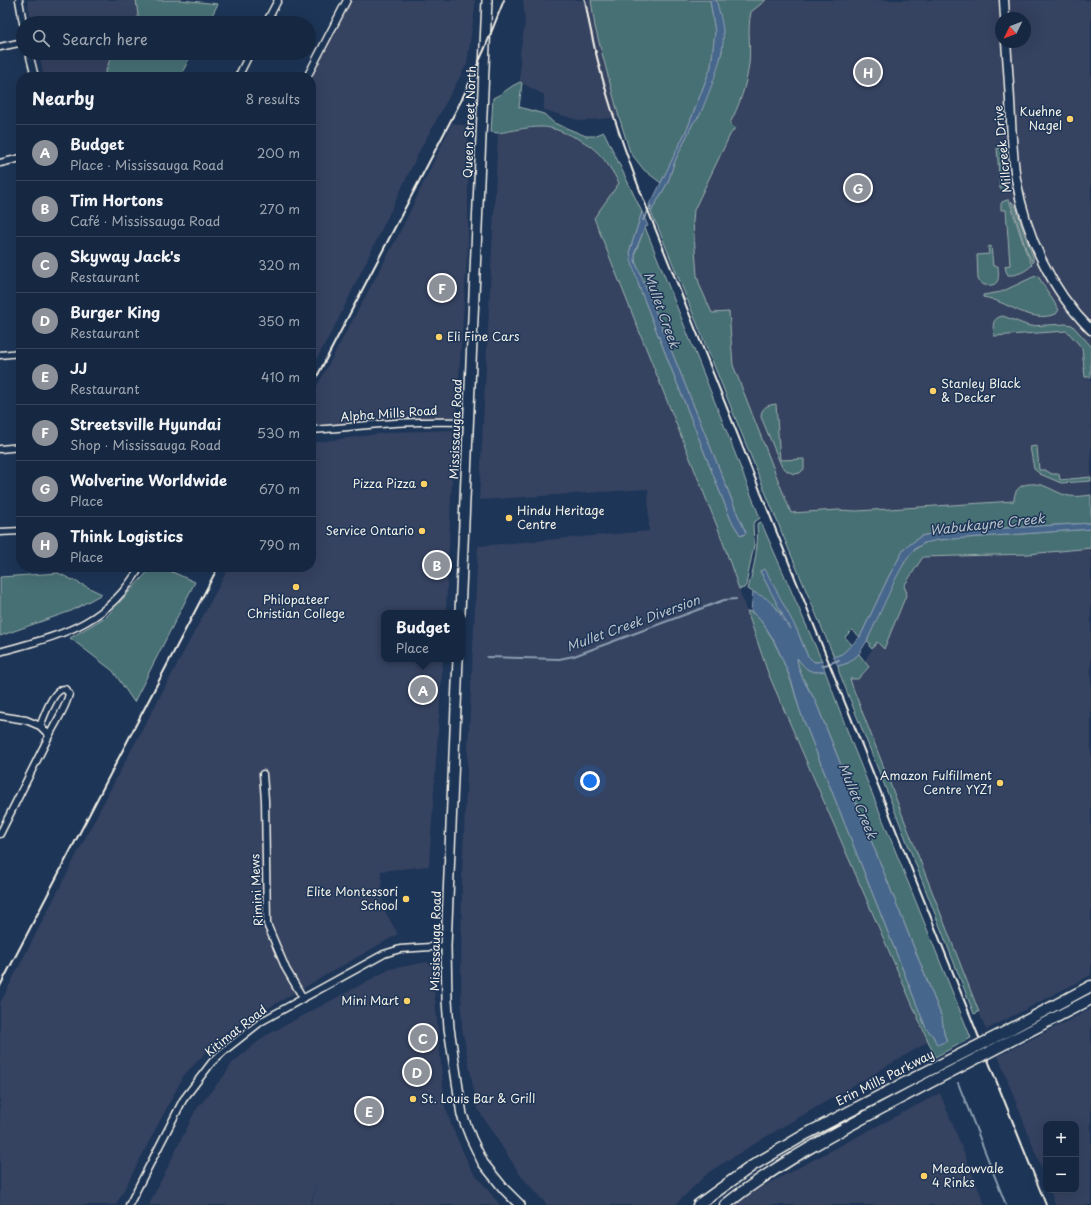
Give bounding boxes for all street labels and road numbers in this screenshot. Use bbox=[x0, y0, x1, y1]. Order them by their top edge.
street label: Queen Street North bbox=[458, 66, 480, 178]
street label: Millcreek Drive bbox=[988, 105, 1016, 194]
street label: Mississauga Road bbox=[444, 378, 466, 480]
street label: Alpha Mills Road bbox=[340, 401, 438, 425]
street label: Rimini Mews bbox=[245, 853, 267, 927]
street label: Mississauga Road bbox=[425, 891, 445, 991]
street label: Kitimat Road bbox=[201, 1000, 270, 1060]
street label: Erin Mills Parkway bbox=[832, 1045, 937, 1110]

